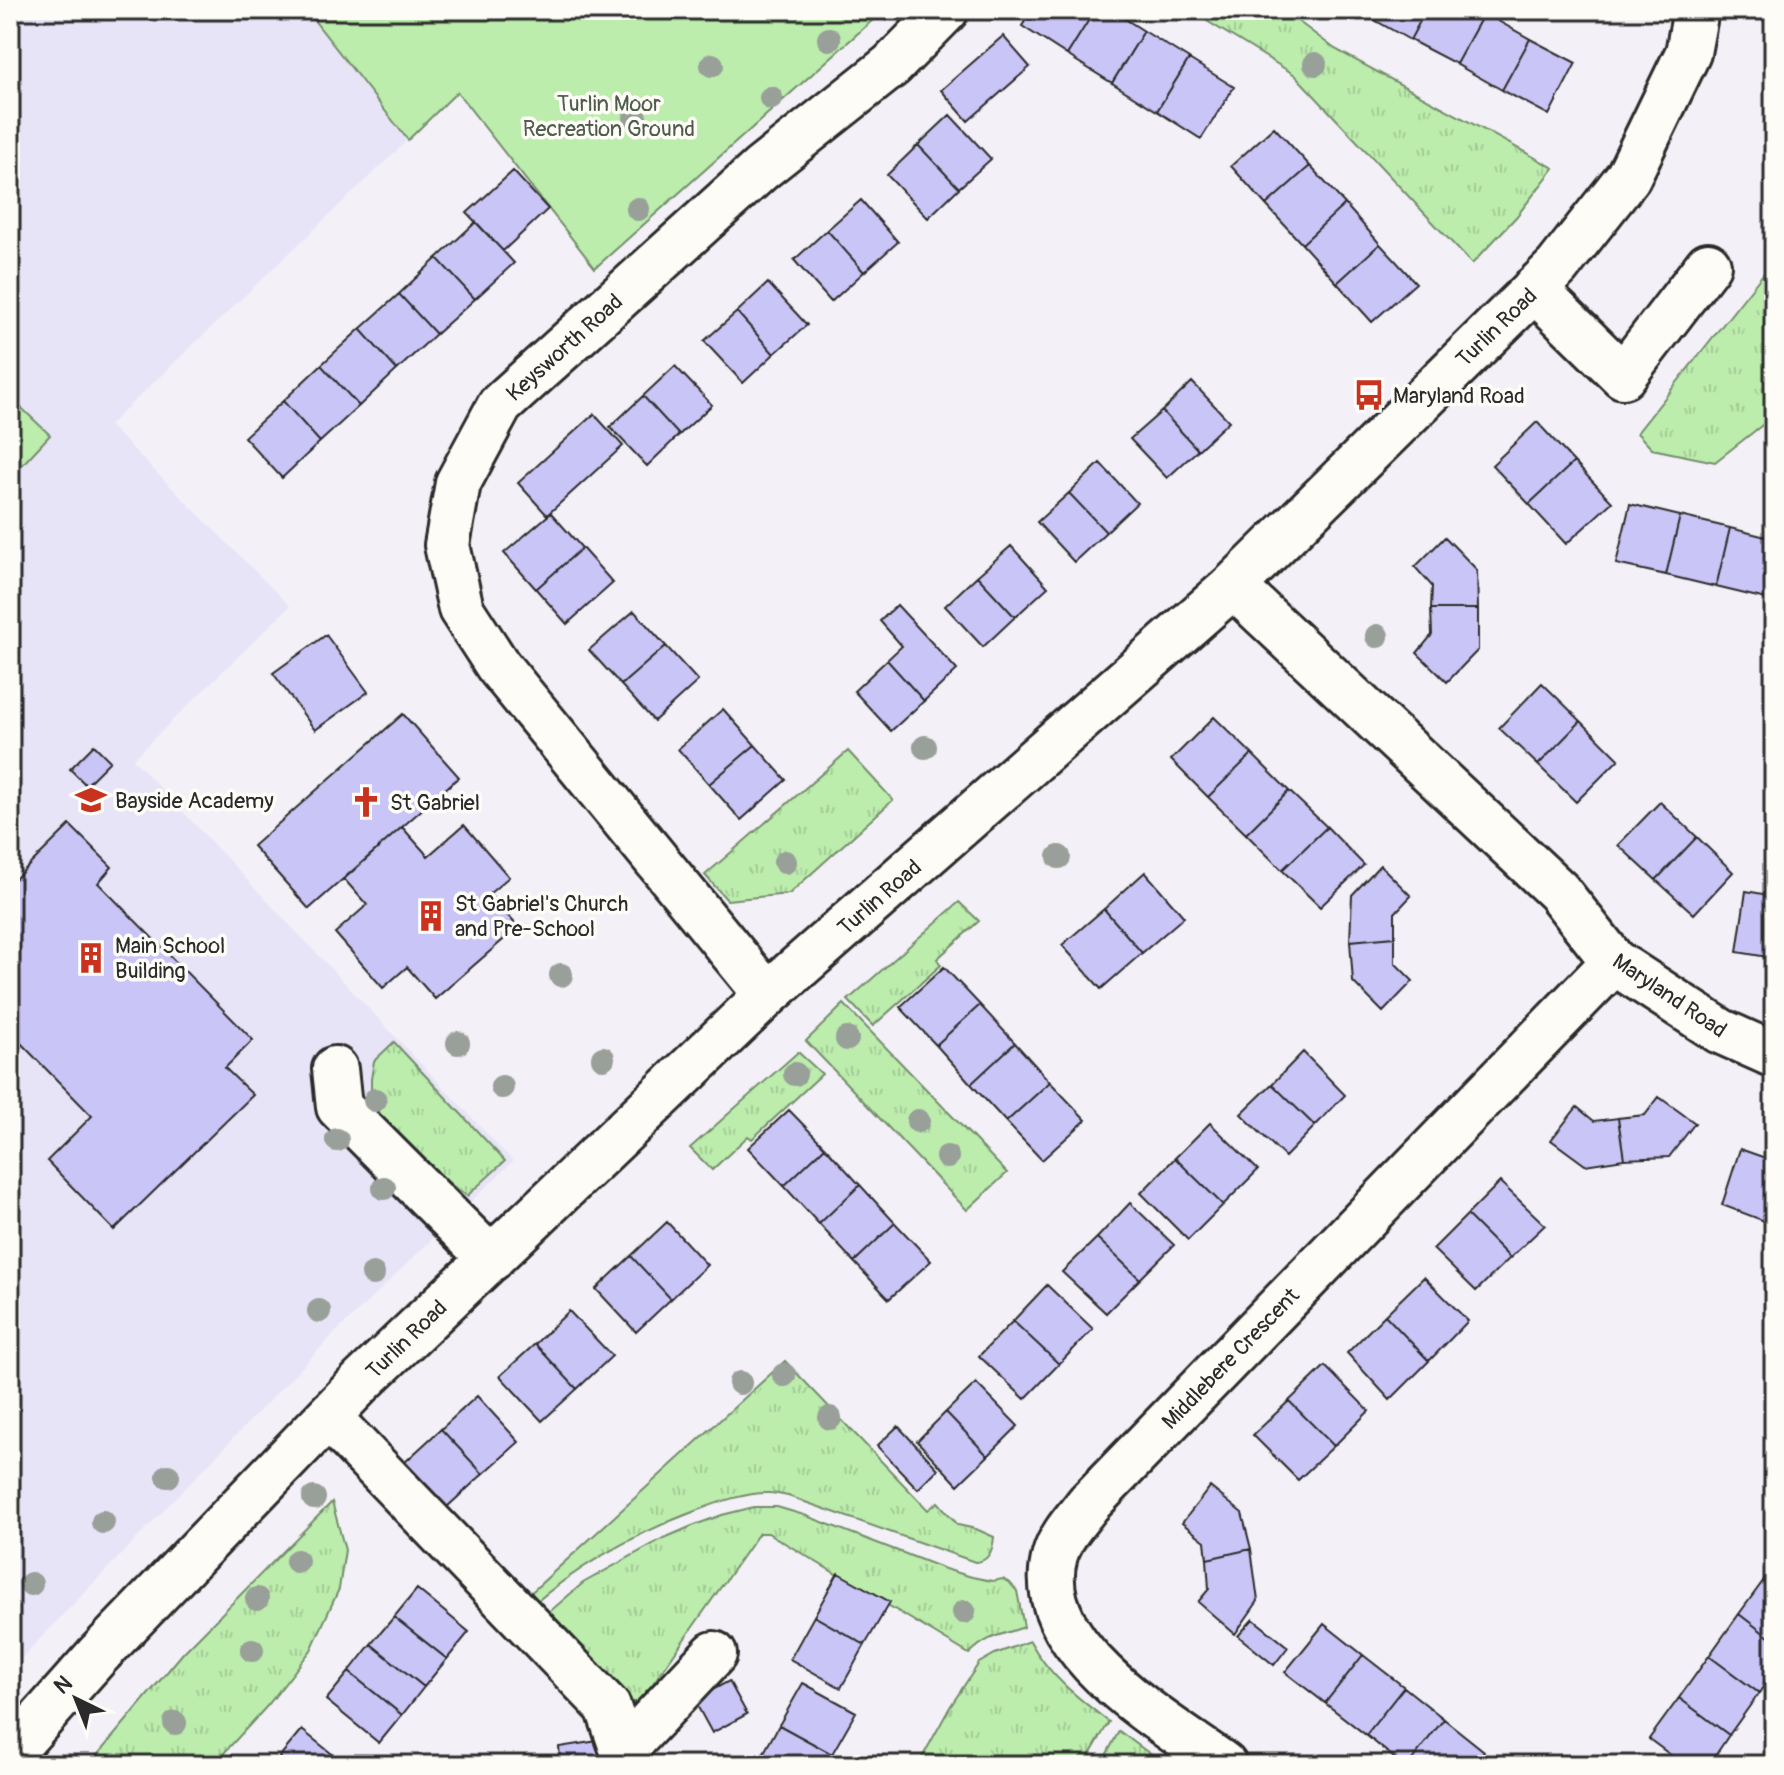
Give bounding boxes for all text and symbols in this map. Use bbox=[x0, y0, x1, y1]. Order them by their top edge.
park label: Turlin Moor Recreation Ground bbox=[523, 90, 695, 143]
street label: Turlin Road bbox=[1450, 282, 1543, 373]
street label: Keysworth Road bbox=[501, 288, 629, 407]
bus stop icon: Maryland Road bbox=[1352, 378, 1386, 412]
place label: Maryland Road bbox=[1393, 382, 1525, 410]
school or university icon: Bayside Academy bbox=[74, 783, 108, 817]
church icon: St Gabriel bbox=[349, 785, 383, 819]
place label: Bayside Academy bbox=[115, 787, 274, 815]
place label: St Gabriel bbox=[390, 789, 480, 817]
street label: Turlin Road bbox=[832, 854, 927, 942]
place label: St Gabriel's Church and Pre-School bbox=[455, 890, 628, 943]
building icon: St Gabriel's Church and Pre-School bbox=[414, 899, 448, 933]
place label: Main School Building bbox=[115, 932, 225, 985]
building icon: Main School Building bbox=[74, 941, 108, 975]
street label: Maryland Road bbox=[1607, 947, 1732, 1044]
street label: Middlebere Crescent bbox=[1156, 1282, 1306, 1435]
street label: Turlin Road bbox=[360, 1294, 453, 1385]
north arrow bbox=[36, 1659, 116, 1739]
text: N bbox=[48, 1670, 78, 1700]

